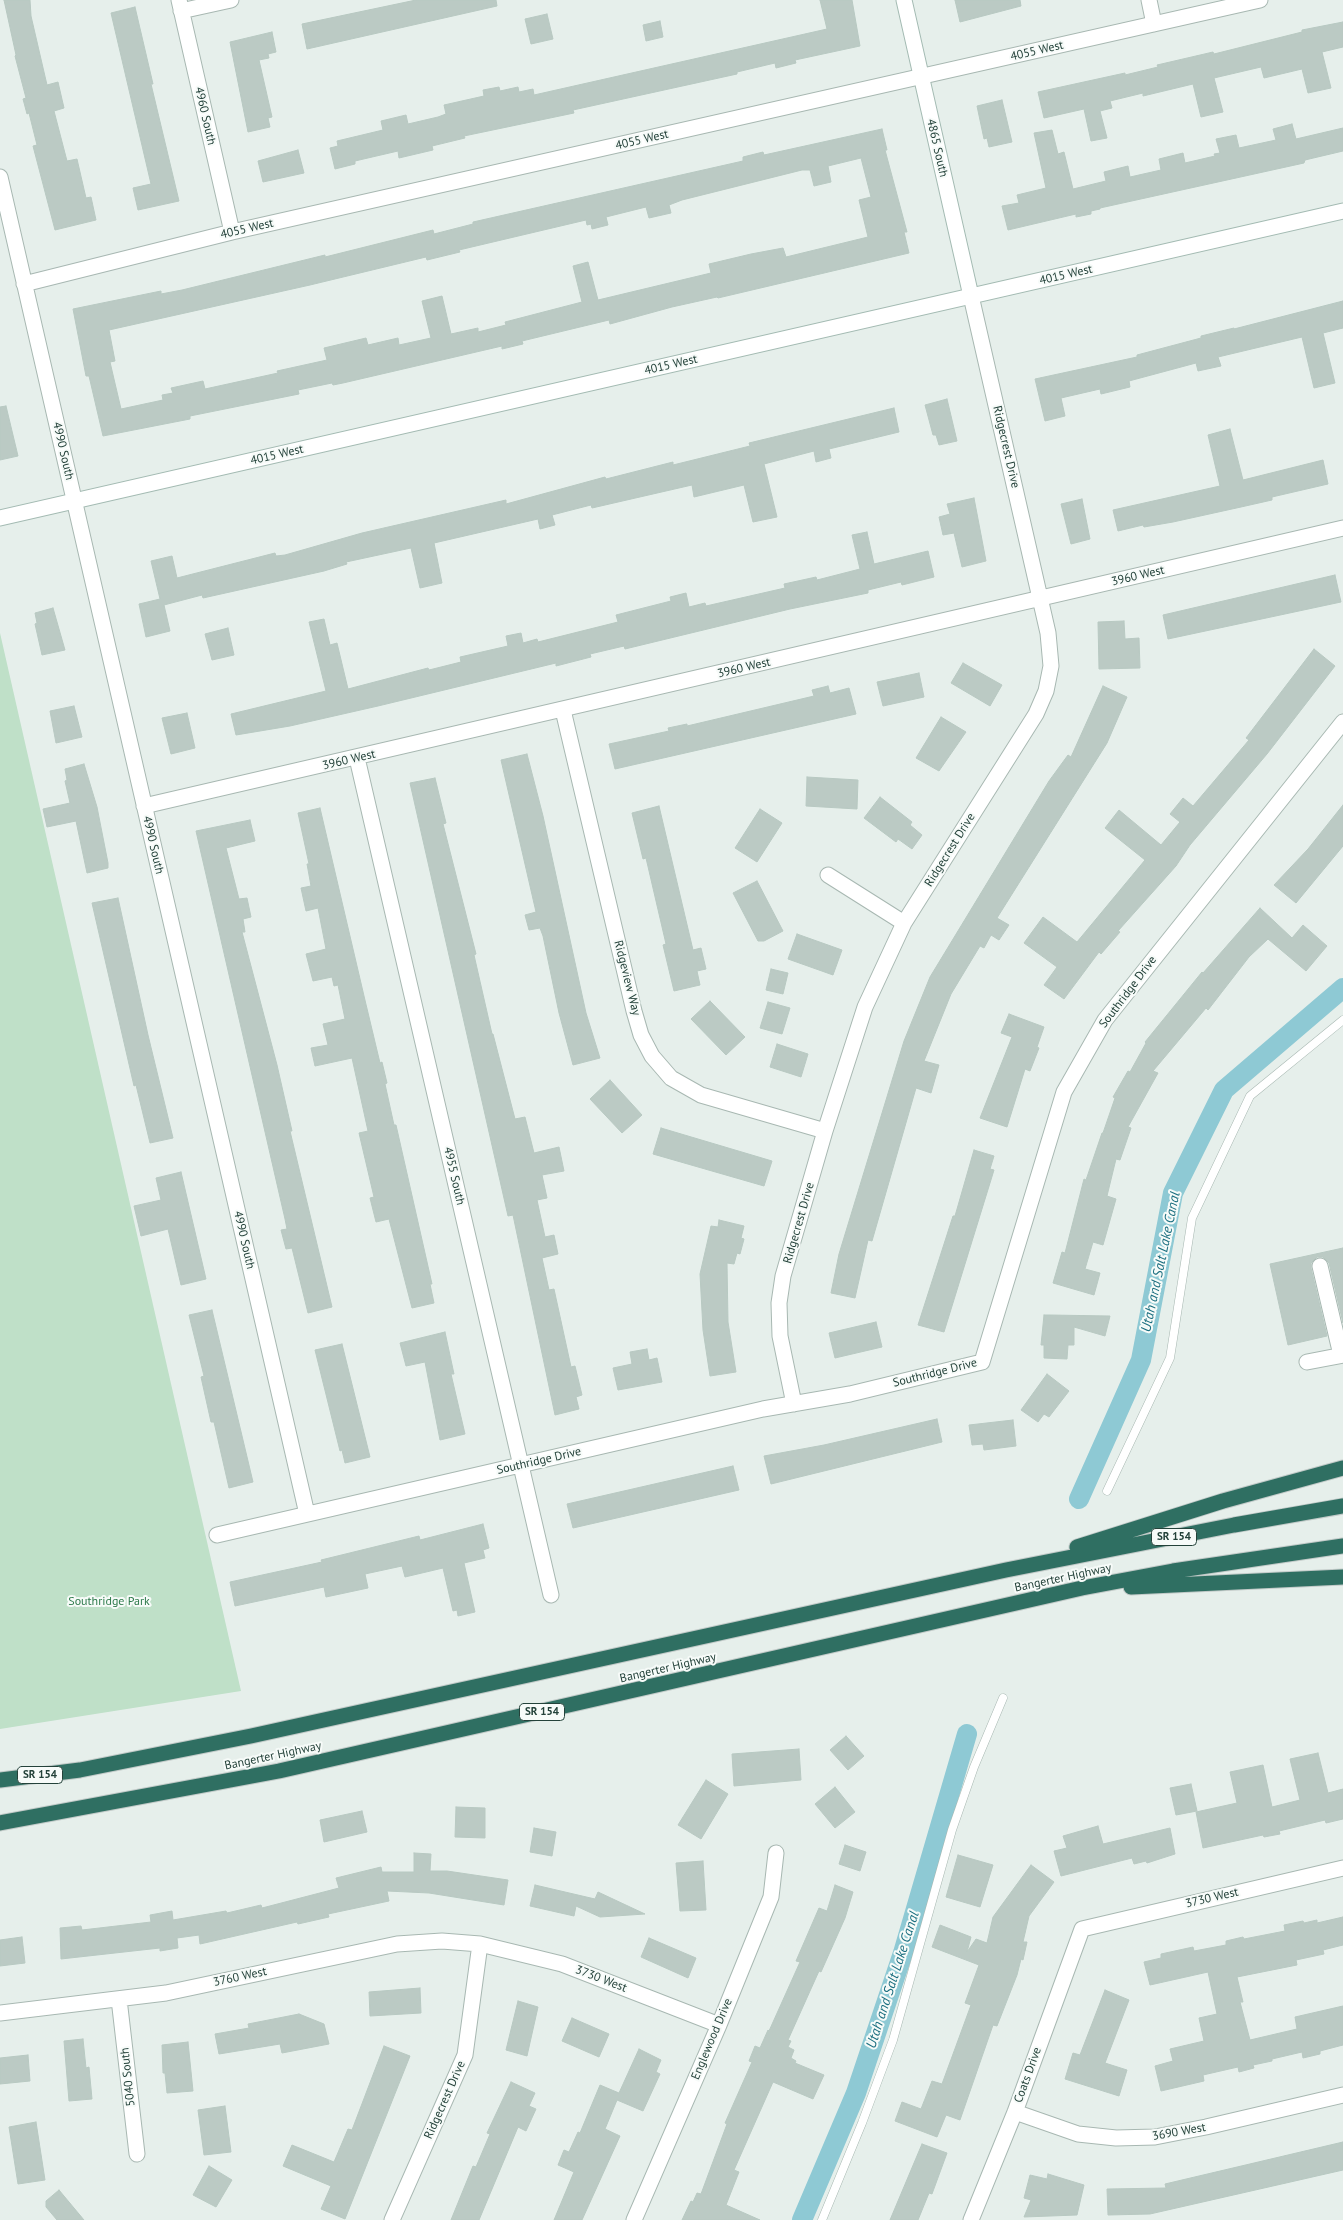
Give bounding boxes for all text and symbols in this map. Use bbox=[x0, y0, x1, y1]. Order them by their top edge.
street label: 4055 West bbox=[1009, 38, 1065, 64]
street label: 4960 South bbox=[191, 86, 219, 146]
street label: 4865 South bbox=[923, 118, 951, 178]
street label: 4055 West bbox=[614, 127, 670, 153]
street label: 4055 West bbox=[219, 216, 275, 242]
street label: 4015 West bbox=[1038, 262, 1094, 288]
street label: 4015 West bbox=[643, 352, 699, 378]
street label: Ridgecrest Drive bbox=[990, 404, 1022, 490]
street label: 4990 South bbox=[49, 421, 77, 481]
street label: 4015 West bbox=[249, 442, 305, 468]
street label: 3960 West bbox=[1110, 563, 1166, 589]
street label: 3960 West bbox=[716, 655, 772, 681]
street label: 3960 West bbox=[321, 747, 377, 773]
street label: Ridgecrest Drive bbox=[922, 811, 978, 889]
street label: 4990 South bbox=[139, 815, 167, 875]
street label: Ridgeview Way bbox=[611, 939, 643, 1017]
street label: Southridge Drive bbox=[1096, 953, 1160, 1031]
street label: 4955 South bbox=[440, 1146, 468, 1206]
street label: Ridgecrest Drive bbox=[780, 1181, 818, 1265]
water label: Utah and Salt Lake Canal bbox=[1138, 1190, 1184, 1334]
street label: 4990 South bbox=[230, 1210, 258, 1270]
street label: Southridge Drive bbox=[891, 1356, 979, 1390]
street label: Southridge Drive bbox=[495, 1444, 583, 1478]
road number: SR 154 bbox=[1152, 1528, 1196, 1545]
street label: Bangerter Highway bbox=[1013, 1561, 1113, 1595]
park label: Southridge Park bbox=[68, 1595, 150, 1609]
street label: Bangerter Highway bbox=[618, 1650, 718, 1686]
road number: SR 154 bbox=[520, 1704, 564, 1720]
street label: Bangerter Highway bbox=[223, 1739, 323, 1773]
road number: SR 154 bbox=[18, 1766, 62, 1784]
street label: 3730 West bbox=[1184, 1885, 1240, 1911]
water label: Utah and Salt Lake Canal bbox=[863, 1909, 923, 2051]
street label: 3730 West bbox=[573, 1963, 629, 1995]
street label: 3760 West bbox=[212, 1964, 268, 1990]
street label: Englewood Drive bbox=[688, 1996, 736, 2082]
street label: Coats Drive bbox=[1011, 2045, 1045, 2105]
street label: 5040 South bbox=[118, 2047, 138, 2107]
street label: Ridgecrest Drive bbox=[421, 2059, 469, 2141]
street label: 3690 West bbox=[1151, 2120, 1207, 2144]

